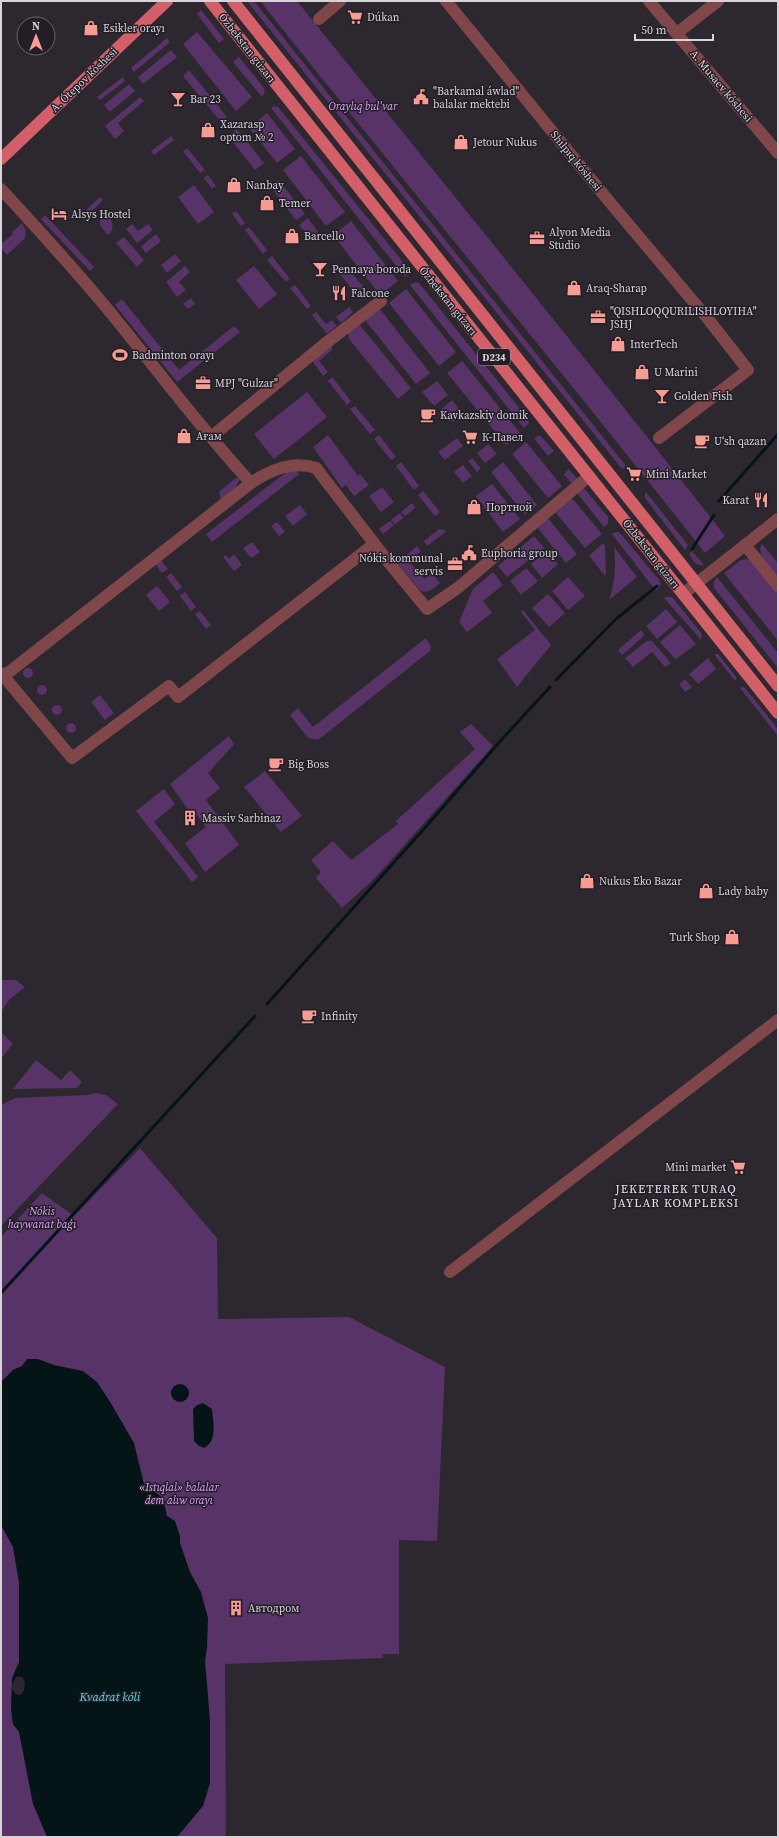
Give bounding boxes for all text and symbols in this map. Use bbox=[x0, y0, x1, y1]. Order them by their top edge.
supermarket icon: Dúkan bbox=[346, 8, 364, 26]
street label: Ózbekstan gúzarı bbox=[215, 10, 279, 86]
place label: Dúkan bbox=[367, 10, 400, 25]
north arrow bbox=[16, 16, 56, 56]
scale bar bbox=[635, 16, 713, 42]
text: N bbox=[32, 19, 40, 34]
shop icon: Esikler orayı bbox=[82, 19, 100, 37]
place label: Esikler orayı bbox=[103, 21, 165, 36]
text: 50 m bbox=[641, 22, 667, 38]
street label: A. Ótepov kóshesi bbox=[47, 44, 121, 116]
street label: A. Musaev kóshesi bbox=[686, 47, 756, 125]
place label: "Barkamal áwlad" balalar mektebi bbox=[433, 84, 519, 112]
public building icon: "Barkamal áwlad" balalar mektebi bbox=[412, 88, 430, 106]
bar icon: Bar 23 bbox=[169, 90, 187, 108]
place label: Bar 23 bbox=[190, 92, 221, 107]
park label: Oraylıq bul'var bbox=[329, 99, 398, 114]
place label: Xazarasp optom № 2 bbox=[220, 117, 274, 145]
shop icon: Xazarasp optom № 2 bbox=[199, 121, 217, 139]
street label: Shılpıq kóshesi bbox=[547, 128, 605, 194]
shop icon: Jetour Nukus bbox=[452, 133, 470, 151]
place label: Jetour Nukus bbox=[472, 135, 537, 150]
shop icon: Nanbay bbox=[225, 176, 243, 194]
place label: Nanbay bbox=[246, 178, 284, 193]
shop icon: Temer bbox=[258, 194, 276, 212]
place label: Temer bbox=[279, 196, 311, 211]
hotel icon: Alsys Hostel bbox=[50, 205, 68, 223]
place label: Alsys Hostel bbox=[71, 207, 131, 222]
place label: Alyon Media Studio bbox=[549, 225, 611, 253]
shop icon: Barcello bbox=[283, 227, 301, 245]
place label: Barcello bbox=[304, 229, 344, 244]
office icon: Alyon Media Studio bbox=[528, 229, 546, 247]
bar icon: Pennaya boroda bbox=[311, 260, 329, 278]
place label: Pennaya boroda bbox=[332, 262, 411, 277]
street label: Ózbekstan gúzarı bbox=[416, 264, 480, 338]
shop icon: Araq-Sharap bbox=[565, 279, 583, 297]
place label: Araq-Sharap bbox=[586, 281, 647, 296]
restaurant icon: Falcone bbox=[330, 284, 348, 302]
place label: Falcone bbox=[351, 286, 390, 301]
place label: "QISHLOQQURILISHLOYIHA" JSHJ bbox=[609, 304, 757, 332]
office icon: "QISHLOQQURILISHLOYIHA" JSHJ bbox=[589, 308, 607, 326]
shop icon: InterTech bbox=[609, 335, 627, 353]
place label: InterTech bbox=[630, 337, 678, 352]
sports icon: Badminton orayı bbox=[111, 346, 129, 364]
place label: Badminton orayı bbox=[132, 348, 214, 363]
road number: D234 bbox=[478, 349, 510, 365]
shop icon: U Marini bbox=[633, 363, 651, 381]
place label: U Marini bbox=[654, 365, 698, 380]
office icon: MPJ "Gulzar" bbox=[194, 374, 212, 392]
place label: MPJ "Gulzar" bbox=[215, 376, 278, 391]
bar icon: Golden Fish bbox=[653, 387, 671, 405]
place label: Golden Fish bbox=[674, 389, 733, 404]
cafe icon: Kavkazskiy domik bbox=[419, 406, 437, 424]
place label: Kavkazskiy domik bbox=[440, 408, 529, 423]
shop icon: Ағам bbox=[175, 427, 193, 445]
supermarket icon: К-Павел bbox=[461, 428, 479, 446]
place label: Ағам bbox=[196, 429, 222, 444]
place label: К-Павел bbox=[482, 430, 523, 445]
cafe icon: Uʻsh qazan bbox=[693, 432, 711, 450]
place label: Uʻsh qazan bbox=[714, 434, 767, 449]
supermarket icon: Mini Market bbox=[625, 465, 643, 483]
place label: Mini Market bbox=[646, 467, 707, 482]
restaurant icon: Karat bbox=[752, 491, 770, 509]
place label: Karat bbox=[723, 493, 749, 508]
shop icon: Портной bbox=[465, 498, 483, 516]
place label: Портной bbox=[486, 500, 532, 515]
street label: Ózbekstan gúzarı bbox=[619, 516, 683, 592]
public building icon: Euphoria group bbox=[460, 544, 478, 562]
place label: Euphoria group bbox=[481, 546, 558, 561]
place label: Nókis kommunal servis bbox=[359, 551, 443, 579]
office icon: Nókis kommunal servis bbox=[446, 555, 464, 573]
cafe icon: Big Boss bbox=[267, 755, 285, 773]
place label: Big Boss bbox=[288, 757, 329, 772]
building icon: Massiv Sarbinaz bbox=[181, 809, 199, 827]
place label: Massiv Sarbinaz bbox=[202, 811, 281, 826]
shop icon: Nukus Eko Bazar bbox=[578, 872, 596, 890]
place label: Nukus Eko Bazar bbox=[599, 874, 682, 889]
shop icon: Lady baby bbox=[697, 882, 715, 900]
place label: Lady baby bbox=[718, 884, 769, 899]
shop icon: Turk Shop bbox=[723, 928, 741, 946]
place label: Turk Shop bbox=[670, 930, 720, 945]
cafe icon: Infinity bbox=[300, 1007, 318, 1025]
place label: Infinity bbox=[321, 1009, 358, 1024]
supermarket icon: Mini market bbox=[729, 1158, 747, 1176]
place label: Mini market bbox=[665, 1160, 726, 1175]
district label: JEKETEREK TURAQ JAYLAR KOMPLEKSI bbox=[612, 1181, 739, 1211]
park label: Nókis haywanat baǵı bbox=[8, 1204, 77, 1232]
park label: «Istıqlal» balalar dem alıw orayı bbox=[139, 1480, 219, 1508]
building icon: Автодром bbox=[227, 1599, 245, 1617]
place label: Автодром bbox=[248, 1601, 299, 1616]
water label: Kvadrat kóli bbox=[79, 1689, 141, 1705]

